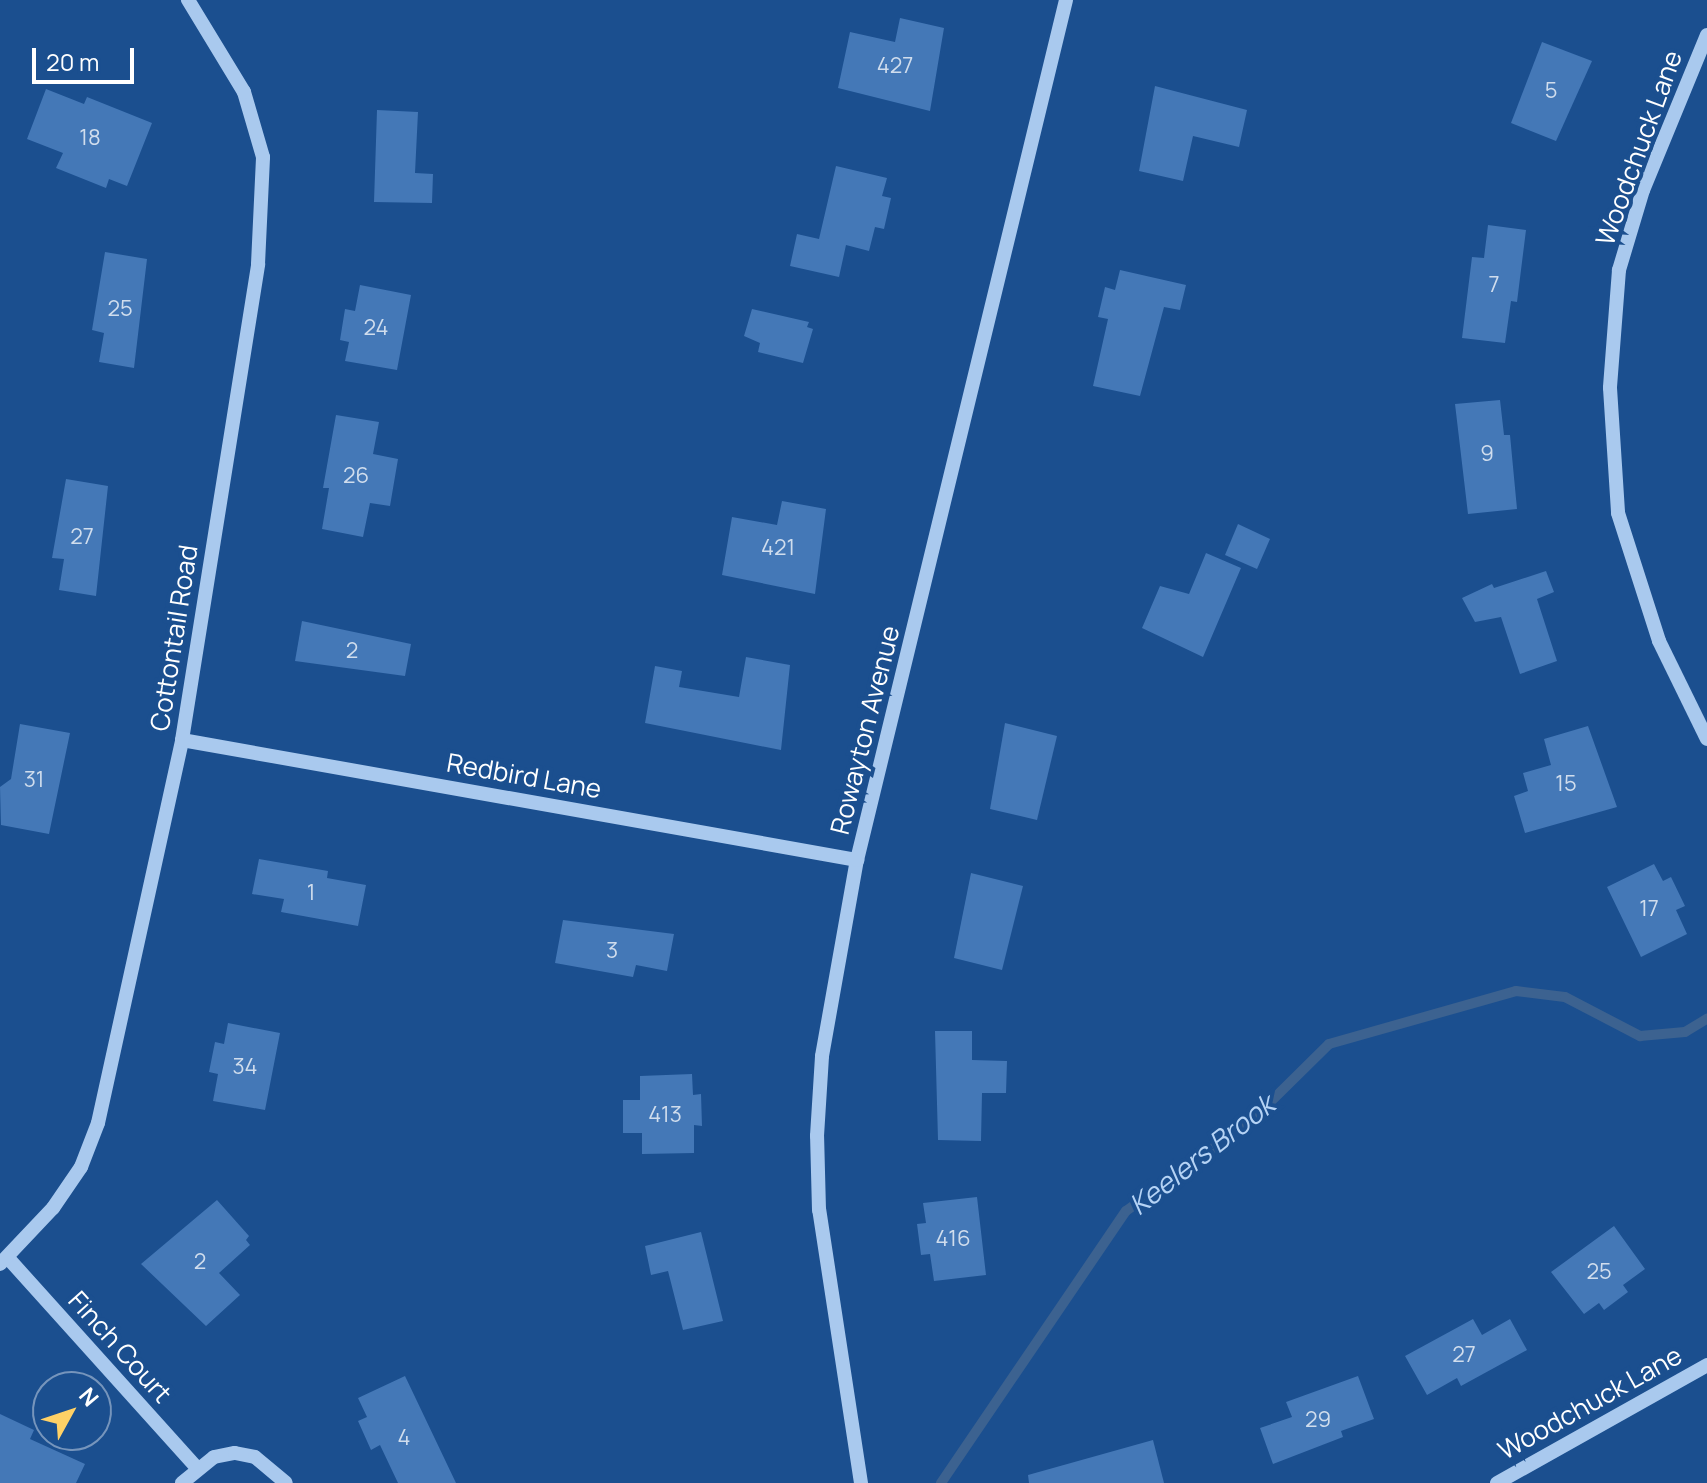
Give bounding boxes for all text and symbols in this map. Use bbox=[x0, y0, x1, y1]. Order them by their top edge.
scale bar bbox=[36, 32, 138, 82]
text: 20 m bbox=[46, 45, 99, 78]
street label: Woodchuck Lane bbox=[1589, 46, 1689, 250]
house number: 427 bbox=[877, 53, 913, 79]
house number: 5 bbox=[1545, 78, 1557, 104]
house number: 18 bbox=[79, 125, 101, 151]
house number: 7 bbox=[1488, 272, 1500, 298]
house number: 25 bbox=[107, 296, 133, 322]
house number: 24 bbox=[363, 315, 389, 341]
house number: 9 bbox=[1480, 441, 1494, 467]
house number: 26 bbox=[343, 463, 369, 489]
house number: 27 bbox=[70, 524, 94, 550]
house number: 421 bbox=[761, 535, 795, 561]
street label: Cottontail Road bbox=[144, 543, 204, 733]
street label: Rowayton Avenue bbox=[824, 623, 906, 837]
house number: 2 bbox=[346, 638, 358, 664]
street label: Redbird Lane bbox=[444, 747, 604, 805]
house number: 31 bbox=[24, 767, 44, 793]
house number: 15 bbox=[1555, 771, 1577, 797]
house number: 1 bbox=[307, 880, 315, 906]
house number: 17 bbox=[1639, 896, 1659, 922]
house number: 3 bbox=[606, 938, 618, 964]
house number: 34 bbox=[232, 1054, 258, 1080]
water label: Keelers Brook bbox=[1122, 1087, 1280, 1221]
house number: 413 bbox=[648, 1102, 682, 1128]
house number: 416 bbox=[935, 1226, 971, 1252]
house number: 2 bbox=[194, 1249, 206, 1275]
house number: 25 bbox=[1586, 1259, 1612, 1285]
street label: Finch Court bbox=[62, 1285, 178, 1409]
street label: Woodchuck Lane bbox=[1493, 1340, 1687, 1466]
house number: 27 bbox=[1452, 1342, 1476, 1368]
north arrow bbox=[32, 1371, 112, 1451]
text: N bbox=[72, 1381, 105, 1413]
house number: 29 bbox=[1305, 1407, 1331, 1433]
house number: 4 bbox=[398, 1425, 410, 1451]

